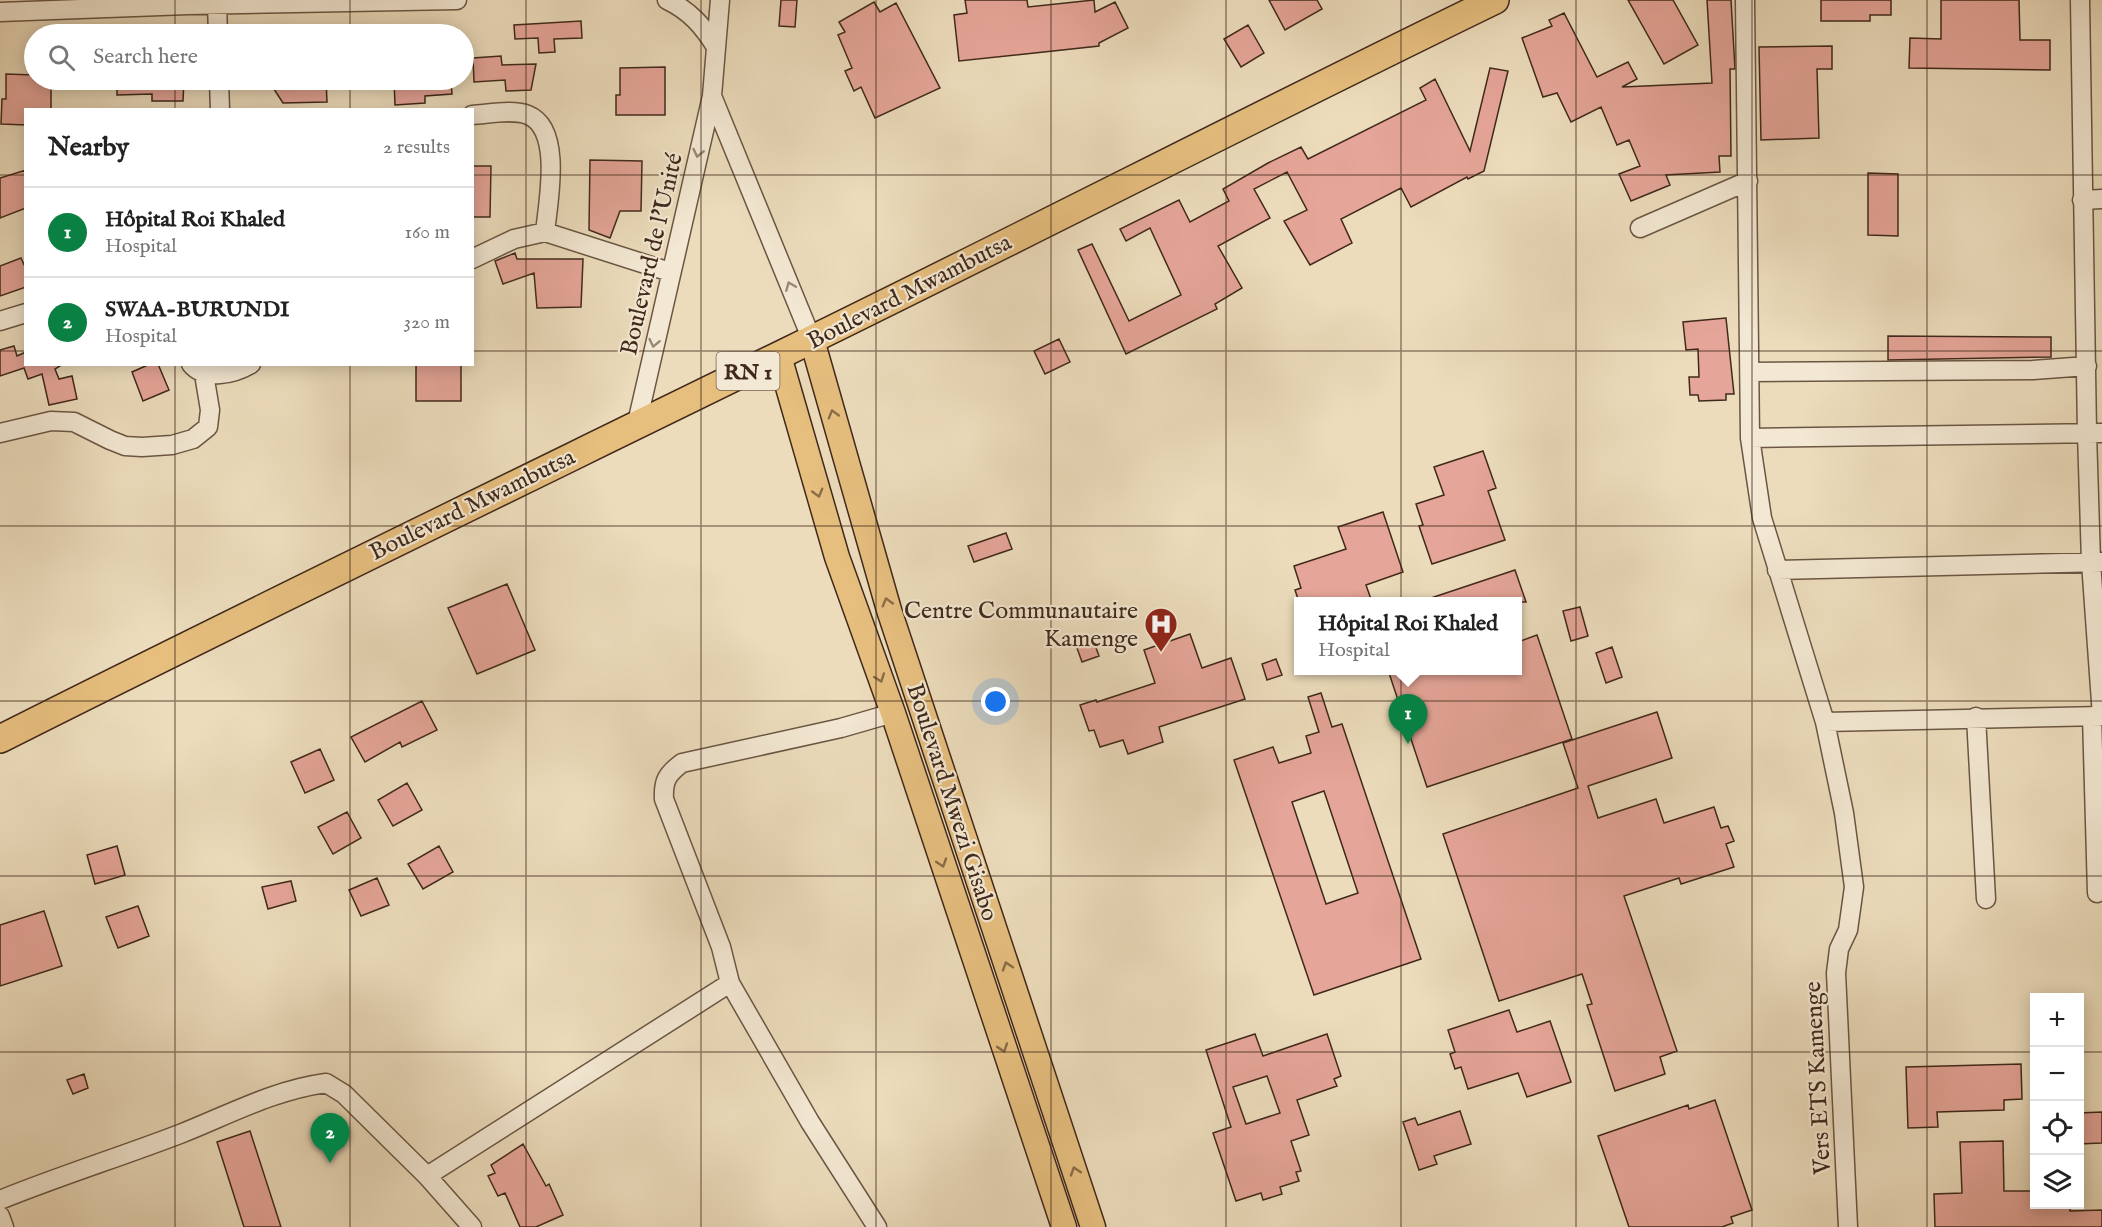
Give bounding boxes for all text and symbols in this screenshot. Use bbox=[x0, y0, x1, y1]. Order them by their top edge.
search box bbox=[24, 24, 474, 90]
icon: search bbox=[45, 41, 78, 74]
text: Search here bbox=[93, 43, 198, 71]
text: Nearby bbox=[48, 131, 129, 164]
text: 2 results bbox=[383, 135, 450, 160]
one-way arrow bbox=[693, 148, 706, 158]
street label: Boulevard de l'Unité bbox=[614, 150, 691, 359]
text: Hôpital Roi Khaled bbox=[105, 206, 285, 234]
text: 1 bbox=[64, 220, 71, 245]
text: 160 m bbox=[404, 220, 450, 245]
street label: Boulevard Mwambutsa bbox=[802, 227, 1018, 357]
text: Hospital bbox=[105, 234, 177, 259]
one-way arrow bbox=[785, 281, 797, 292]
text: SWAA-BURUNDI bbox=[105, 296, 289, 324]
text: 2 bbox=[63, 310, 72, 335]
text: 320 m bbox=[404, 310, 450, 335]
text: Hospital bbox=[105, 324, 177, 349]
one-way arrow bbox=[649, 338, 662, 348]
road number: RN 1 bbox=[716, 352, 780, 390]
one-way arrow bbox=[828, 409, 840, 420]
street label: Boulevard Mwambutsa bbox=[365, 442, 581, 569]
one-way arrow bbox=[811, 487, 823, 498]
place label: Centre Communautaire Kamenge bbox=[904, 596, 1138, 655]
one-way arrow bbox=[882, 597, 894, 608]
popup bbox=[1294, 597, 1522, 675]
hospital icon: Centre Communautaire Kamenge bbox=[1143, 606, 1179, 653]
text: Hôpital Roi Khaled bbox=[1318, 610, 1498, 638]
text: Hospital bbox=[1318, 638, 1390, 663]
one-way arrow bbox=[872, 672, 885, 683]
street label: Boulevard Mwezi Gisabo bbox=[899, 680, 1005, 925]
your location bbox=[981, 687, 1010, 716]
pin: 1 bbox=[1388, 694, 1428, 744]
one-way arrow bbox=[934, 857, 947, 868]
one-way arrow bbox=[1002, 961, 1014, 972]
street label: Vers ETS Kamenge bbox=[1798, 980, 1839, 1176]
map controls bbox=[2030, 993, 2084, 1209]
button: + bbox=[2030, 993, 2084, 1047]
one-way arrow bbox=[995, 1042, 1008, 1053]
button: − bbox=[2030, 1047, 2084, 1101]
button: locate bbox=[2030, 1101, 2084, 1155]
pin: 2 bbox=[310, 1114, 350, 1163]
button: layers bbox=[2030, 1155, 2084, 1209]
one-way arrow bbox=[1069, 1167, 1082, 1177]

